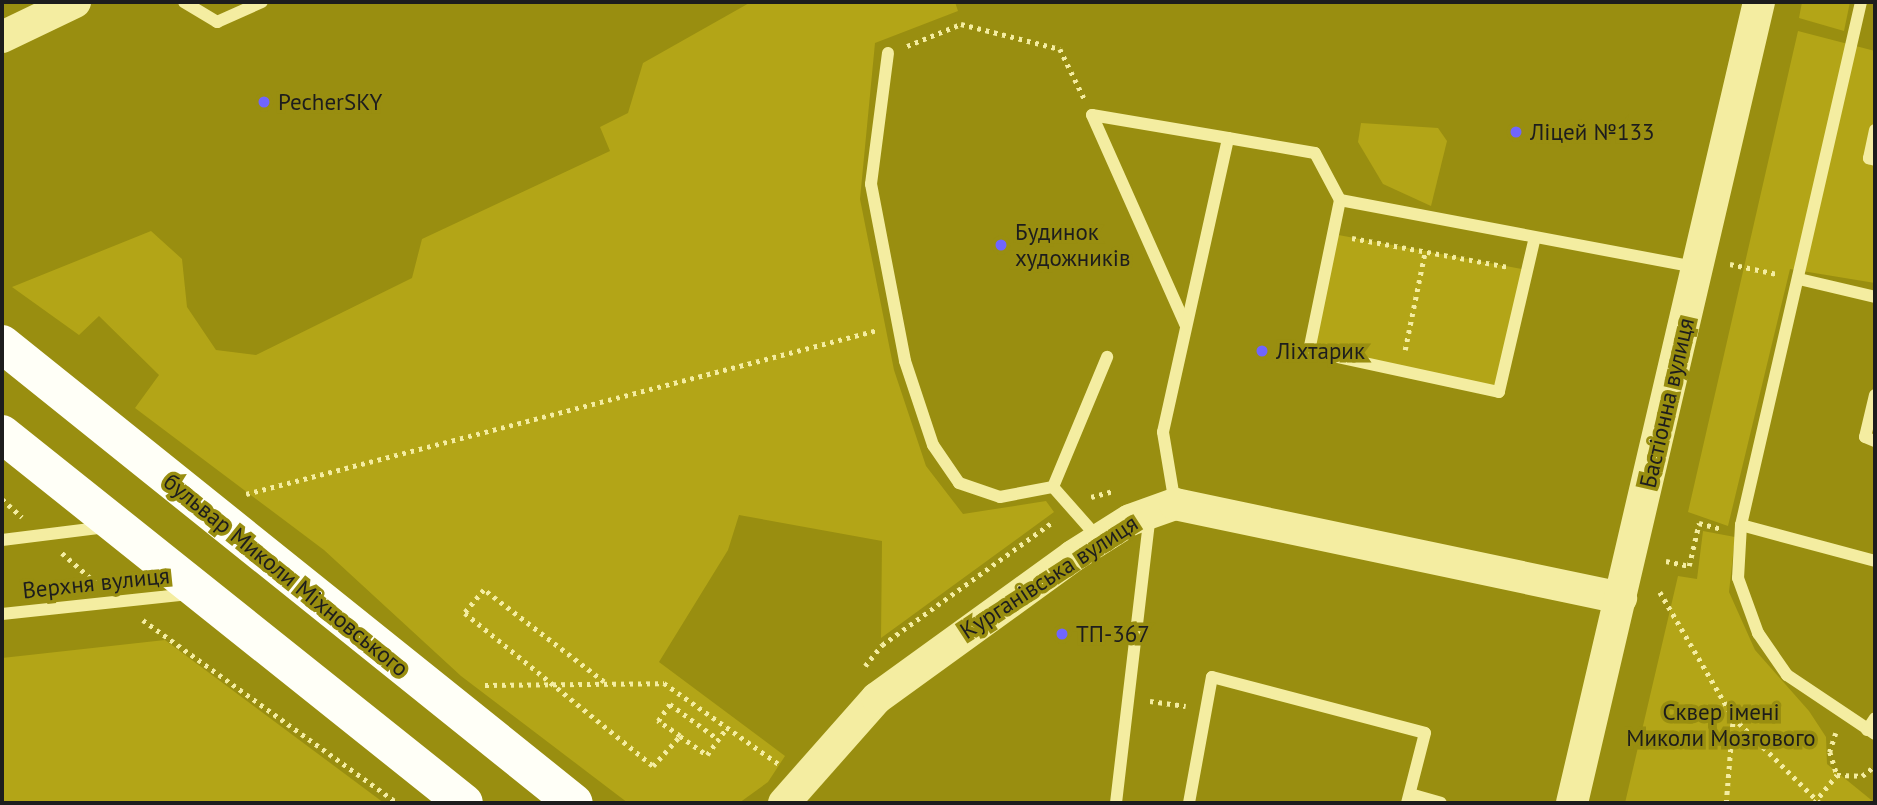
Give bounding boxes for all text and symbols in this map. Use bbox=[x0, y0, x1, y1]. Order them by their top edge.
place label: PecherSKY bbox=[278, 88, 382, 116]
marker: PecherSKY bbox=[256, 94, 272, 110]
place label: Ліцей №133 bbox=[1530, 118, 1655, 146]
marker: Ліцей №133 bbox=[1508, 124, 1524, 140]
place label: Будинок художників bbox=[1015, 218, 1130, 272]
marker: Будинок художників bbox=[993, 237, 1009, 253]
street label: Бастіонна вулиця bbox=[1634, 315, 1700, 491]
place label: Ліхтарик bbox=[1276, 337, 1365, 365]
marker: Ліхтарик bbox=[1254, 343, 1270, 359]
street label: бульвар Миколи Міхновського bbox=[158, 468, 414, 682]
street label: Курганівська вулиця bbox=[955, 509, 1143, 645]
street label: Верхня вулиця bbox=[21, 562, 171, 604]
place label: ТП-367 bbox=[1076, 620, 1150, 648]
marker: ТП-367 bbox=[1054, 626, 1070, 642]
park label: Сквер імені Миколи Мозгового bbox=[1626, 698, 1816, 752]

